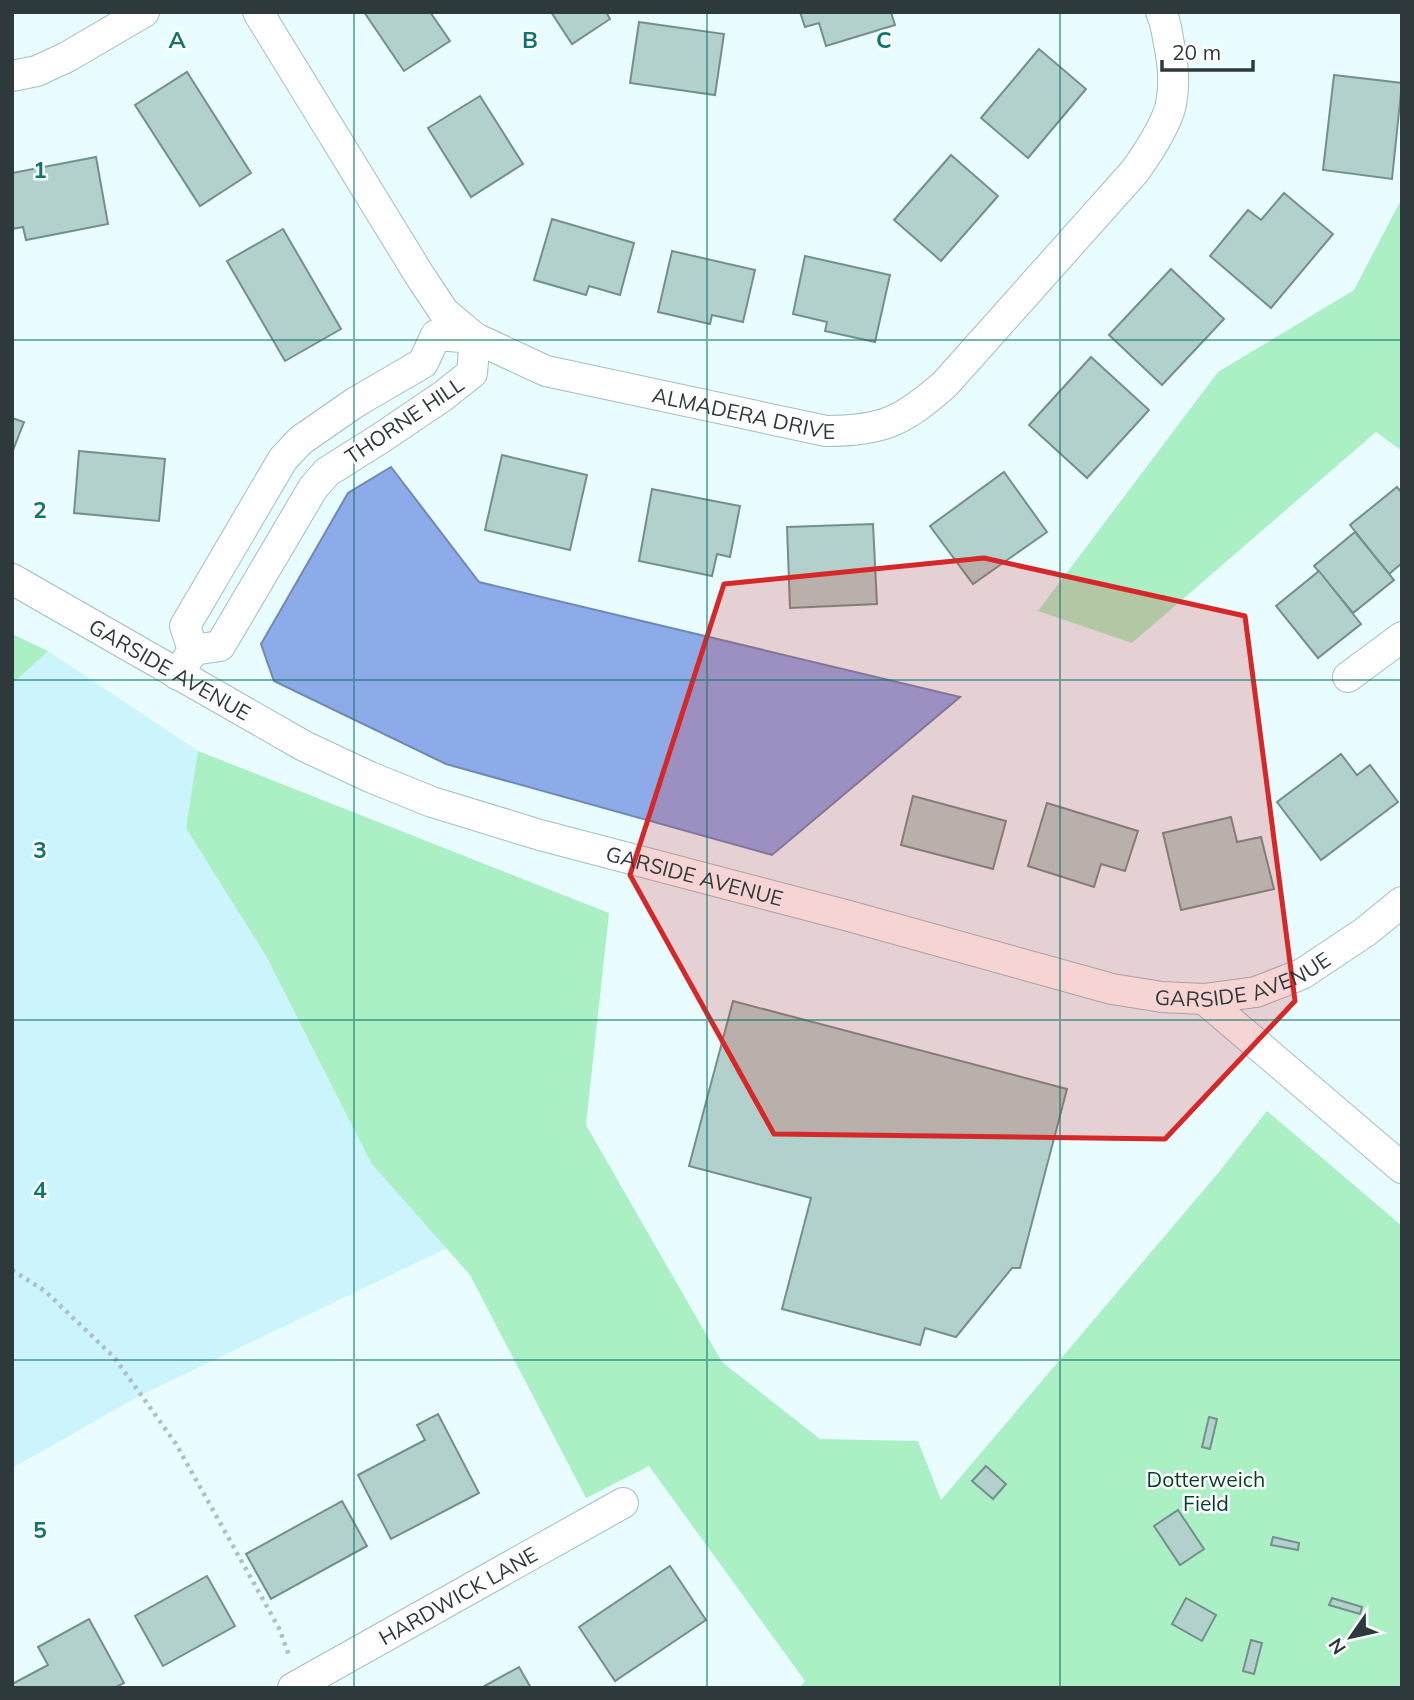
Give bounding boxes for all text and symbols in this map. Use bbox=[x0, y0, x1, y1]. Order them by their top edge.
text: A bbox=[168, 25, 186, 54]
text: B bbox=[522, 25, 538, 54]
text: C bbox=[876, 25, 892, 54]
scale bar bbox=[1162, 28, 1253, 72]
text: 20 m bbox=[1172, 39, 1221, 65]
text: 1 bbox=[33, 155, 47, 184]
street label: THORNE HILL bbox=[340, 370, 469, 469]
street label: ALMADERA DRIVE bbox=[650, 381, 835, 444]
text: 2 bbox=[33, 495, 47, 524]
street label: GARSIDE AVENUE bbox=[84, 613, 255, 726]
text: 3 bbox=[33, 835, 47, 864]
street label: GARSIDE AVENUE bbox=[603, 840, 786, 911]
street label: GARSIDE AVENUE bbox=[1154, 946, 1335, 1012]
text: 4 bbox=[33, 1175, 47, 1204]
park label: Dotterweich Field bbox=[1147, 1466, 1265, 1516]
text: 5 bbox=[33, 1515, 47, 1544]
street label: HARDWICK LANE bbox=[374, 1541, 542, 1650]
north arrow bbox=[1316, 1602, 1386, 1672]
text: N bbox=[1323, 1634, 1351, 1659]

